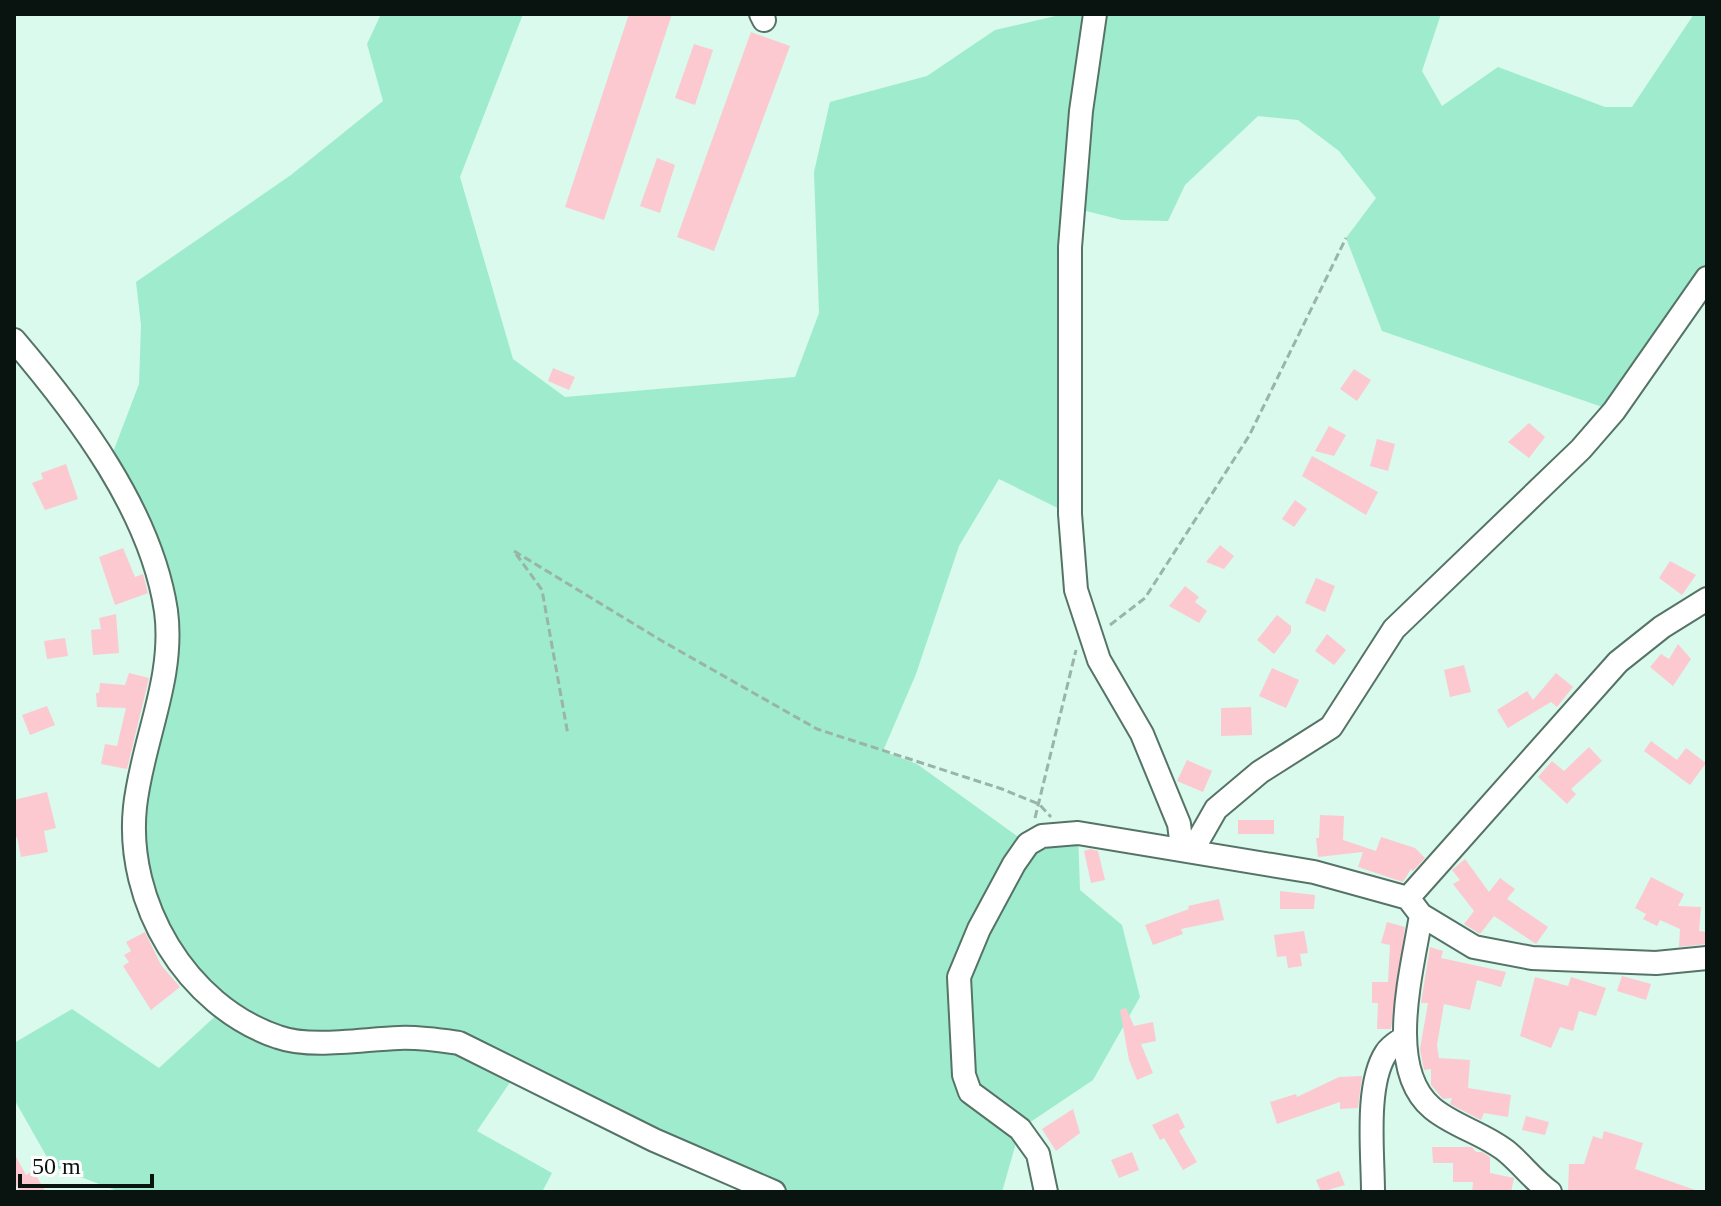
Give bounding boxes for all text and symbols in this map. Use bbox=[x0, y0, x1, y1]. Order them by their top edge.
scale bar bbox=[20, 1138, 152, 1188]
text: 50 m bbox=[32, 1153, 81, 1179]

